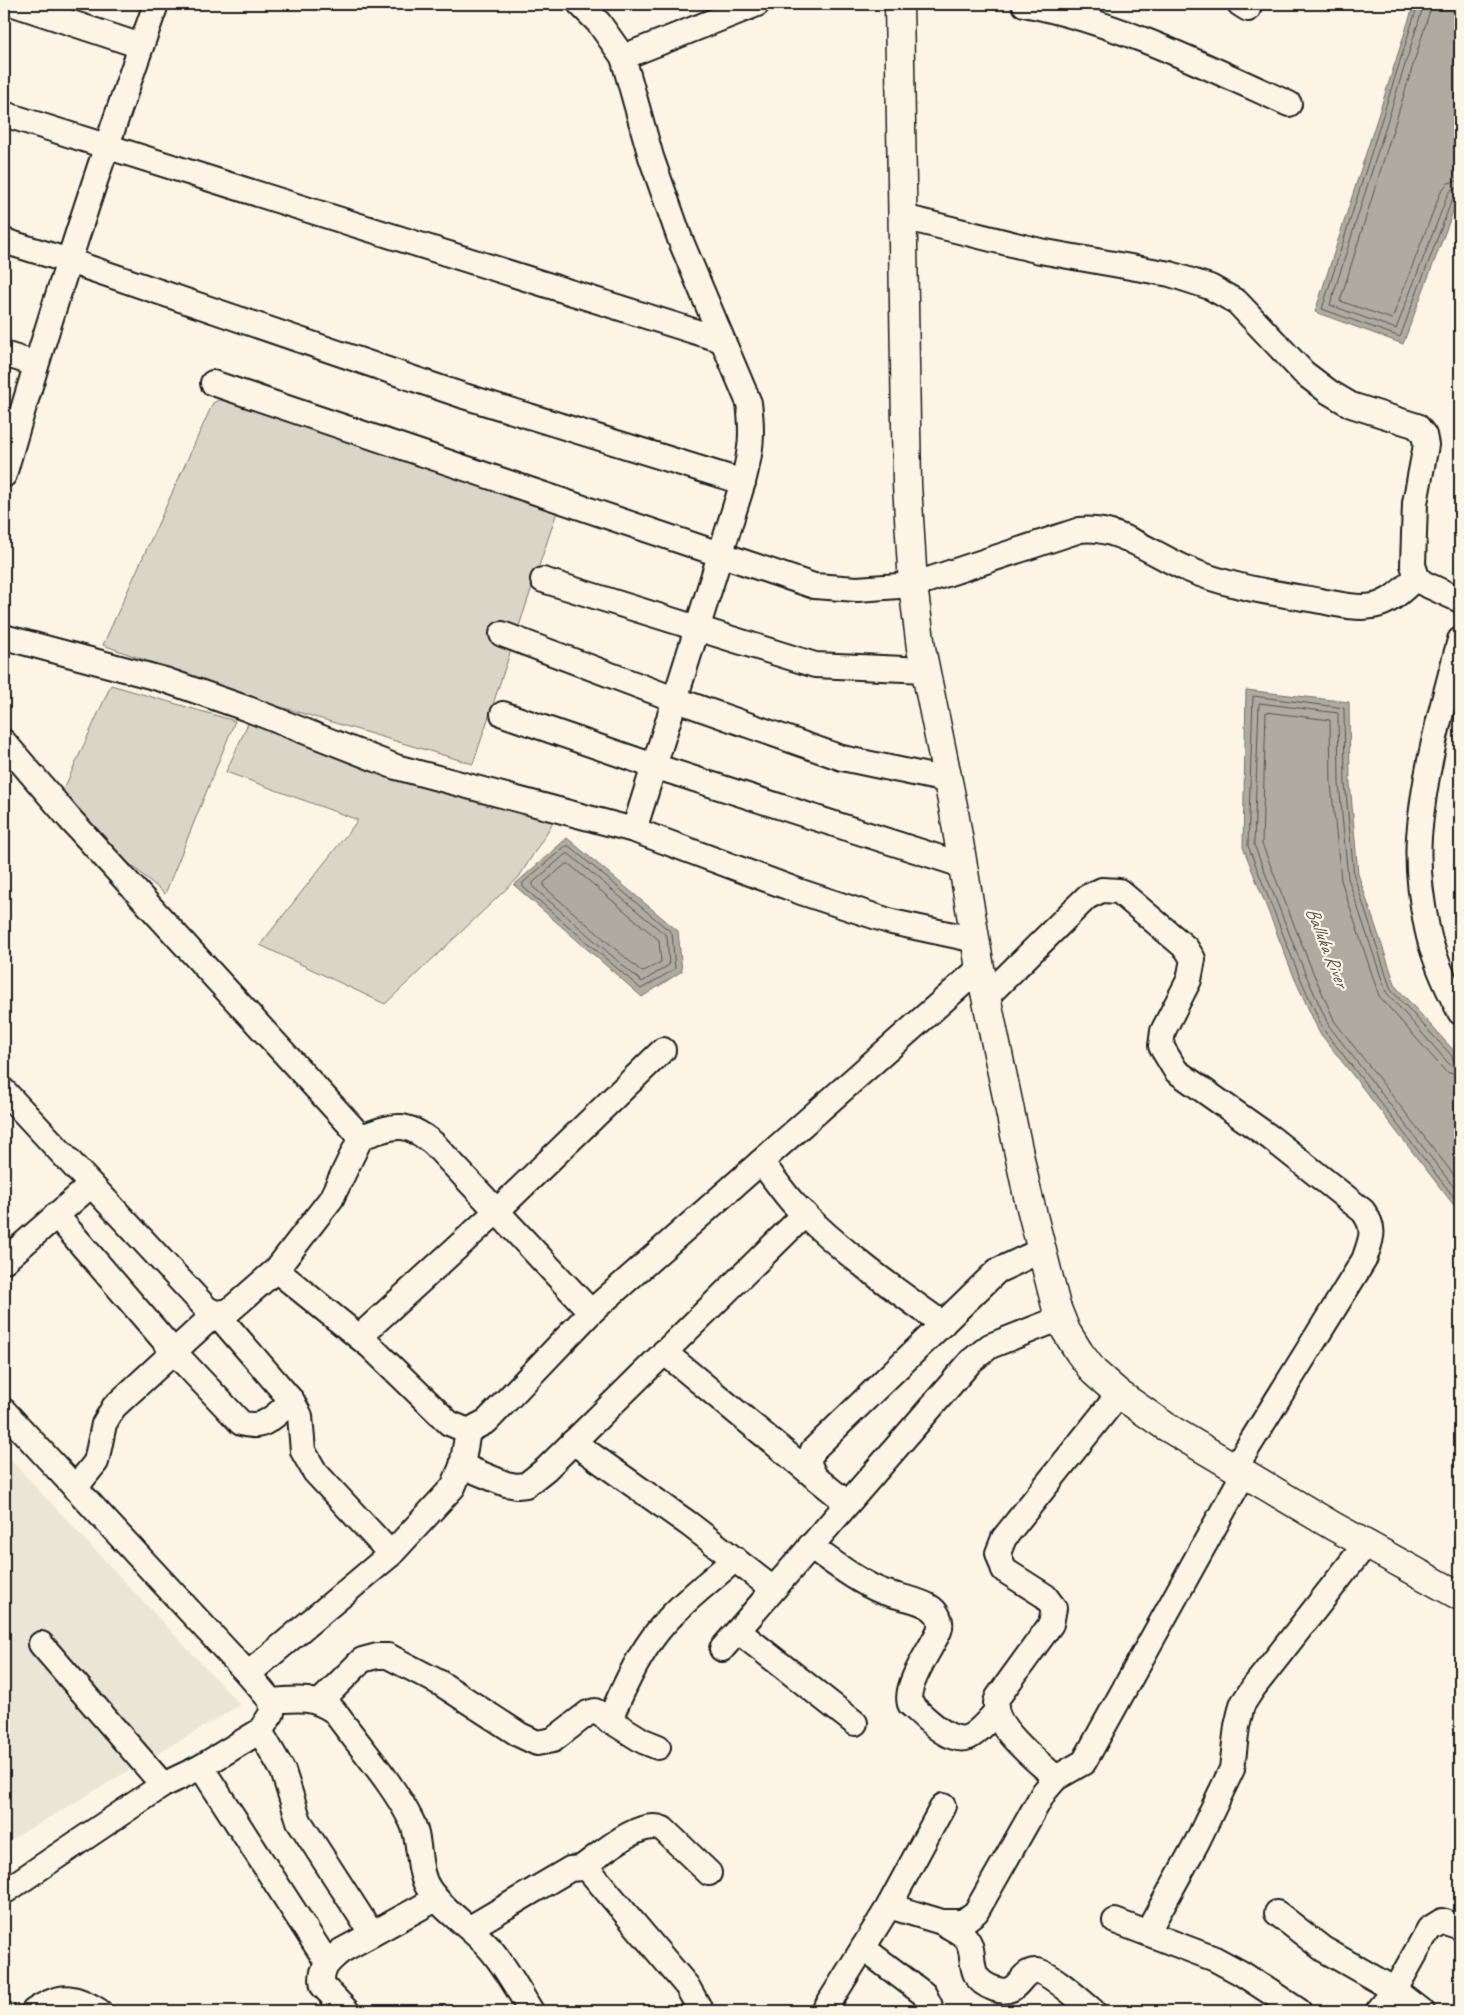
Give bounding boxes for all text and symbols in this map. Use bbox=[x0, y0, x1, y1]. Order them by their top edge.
water label: Balluka River bbox=[1300, 903, 1355, 993]

